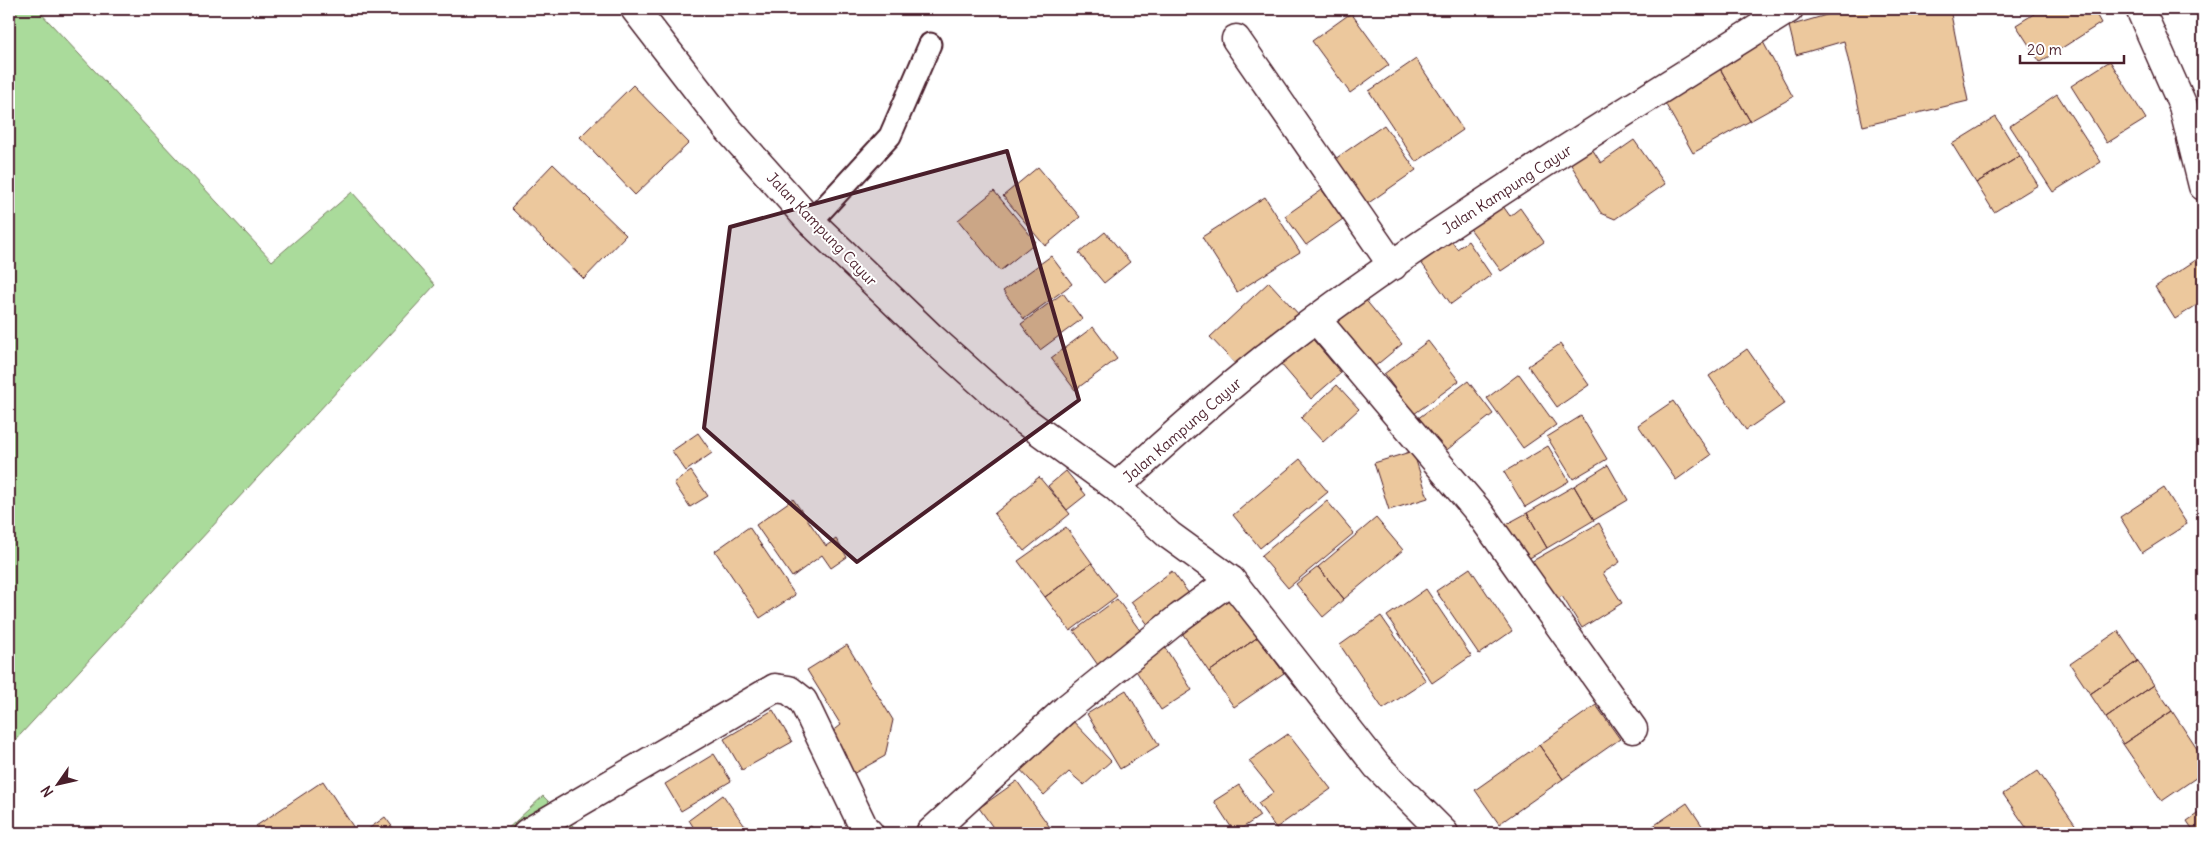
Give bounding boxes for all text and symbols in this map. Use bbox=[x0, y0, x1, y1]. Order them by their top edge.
scale bar bbox=[2020, 32, 2123, 64]
text: 20 m bbox=[2027, 40, 2062, 59]
street label: Jalan Kampung Cayur bbox=[1439, 140, 1575, 238]
street label: Jalan Kampung Cayur bbox=[763, 168, 881, 290]
street label: Jalan Kampung Cayur bbox=[1119, 373, 1245, 487]
north arrow bbox=[32, 760, 82, 810]
text: N bbox=[37, 782, 57, 800]

